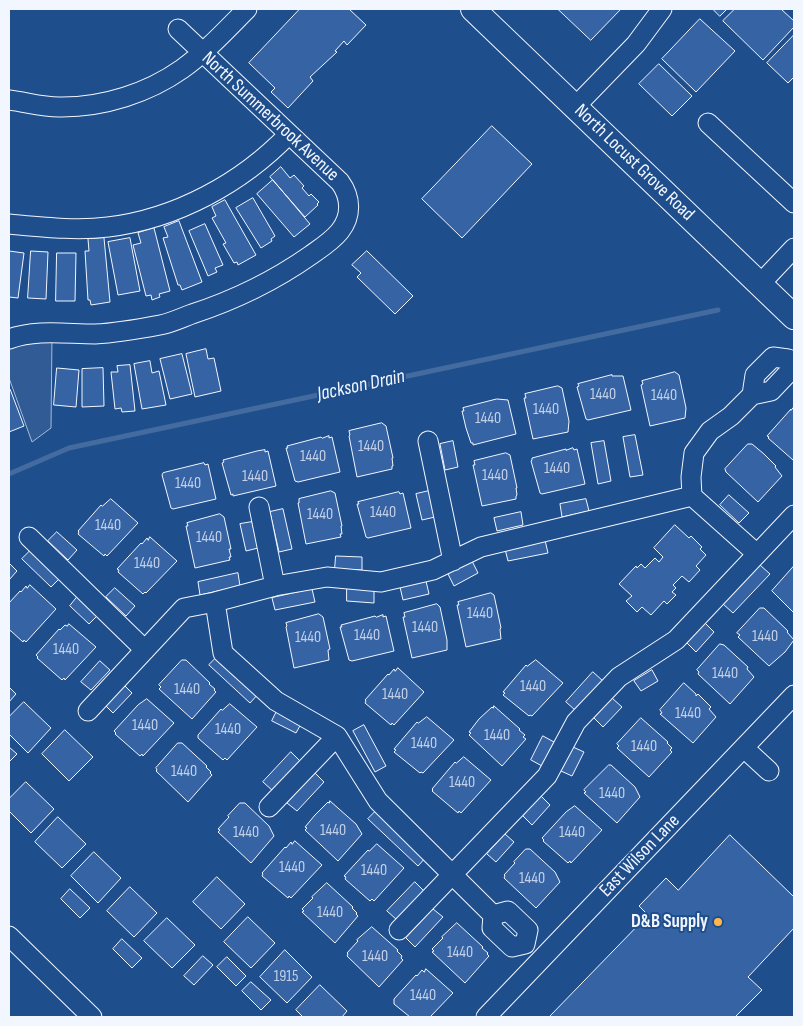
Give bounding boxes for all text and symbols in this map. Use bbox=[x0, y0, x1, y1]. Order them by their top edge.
street label: North Summerbrook Avenue bbox=[197, 48, 343, 186]
street label: North Locust Grove Road bbox=[569, 100, 699, 226]
water label: Jackson Drain bbox=[315, 365, 407, 407]
house number: 1440 bbox=[590, 385, 616, 405]
house number: 1440 bbox=[651, 386, 677, 406]
house number: 1440 bbox=[533, 400, 559, 420]
house number: 1440 bbox=[475, 409, 501, 429]
house number: 1440 bbox=[358, 437, 384, 457]
house number: 1440 bbox=[300, 447, 326, 467]
house number: 1440 bbox=[544, 459, 570, 479]
house number: 1440 bbox=[482, 466, 508, 486]
house number: 1440 bbox=[242, 467, 268, 487]
house number: 1440 bbox=[175, 474, 201, 494]
house number: 1440 bbox=[370, 503, 396, 523]
house number: 1440 bbox=[307, 505, 333, 525]
house number: 1440 bbox=[95, 516, 121, 536]
house number: 1440 bbox=[196, 528, 222, 548]
house number: 1440 bbox=[134, 554, 160, 574]
house number: 1440 bbox=[467, 604, 493, 624]
house number: 1440 bbox=[412, 618, 438, 638]
house number: 1440 bbox=[354, 626, 380, 646]
house number: 1440 bbox=[752, 627, 778, 647]
house number: 1440 bbox=[295, 628, 321, 648]
house number: 1440 bbox=[53, 640, 79, 660]
house number: 1440 bbox=[712, 664, 738, 684]
house number: 1440 bbox=[520, 677, 546, 697]
house number: 1440 bbox=[174, 680, 200, 700]
house number: 1440 bbox=[382, 685, 408, 705]
house number: 1440 bbox=[675, 704, 701, 724]
house number: 1440 bbox=[132, 716, 158, 736]
house number: 1440 bbox=[215, 720, 241, 740]
house number: 1440 bbox=[484, 726, 510, 746]
house number: 1440 bbox=[411, 734, 437, 754]
house number: 1440 bbox=[631, 737, 657, 757]
house number: 1440 bbox=[171, 762, 197, 782]
house number: 1440 bbox=[449, 773, 475, 793]
house number: 1440 bbox=[599, 784, 625, 804]
street label: East Wilson Lane bbox=[595, 810, 685, 902]
house number: 1440 bbox=[320, 821, 346, 841]
house number: 1440 bbox=[233, 823, 259, 843]
house number: 1440 bbox=[559, 823, 585, 843]
house number: 1440 bbox=[279, 858, 305, 878]
house number: 1440 bbox=[361, 861, 387, 881]
house number: 1440 bbox=[519, 869, 545, 889]
house number: 1440 bbox=[317, 903, 343, 923]
place label: D&B Supply bbox=[631, 911, 708, 933]
marker: D&B Supply bbox=[712, 916, 724, 928]
house number: 1440 bbox=[447, 943, 473, 963]
house number: 1440 bbox=[362, 947, 388, 967]
house number: 1915 bbox=[274, 967, 298, 987]
house number: 1440 bbox=[410, 986, 436, 1006]

